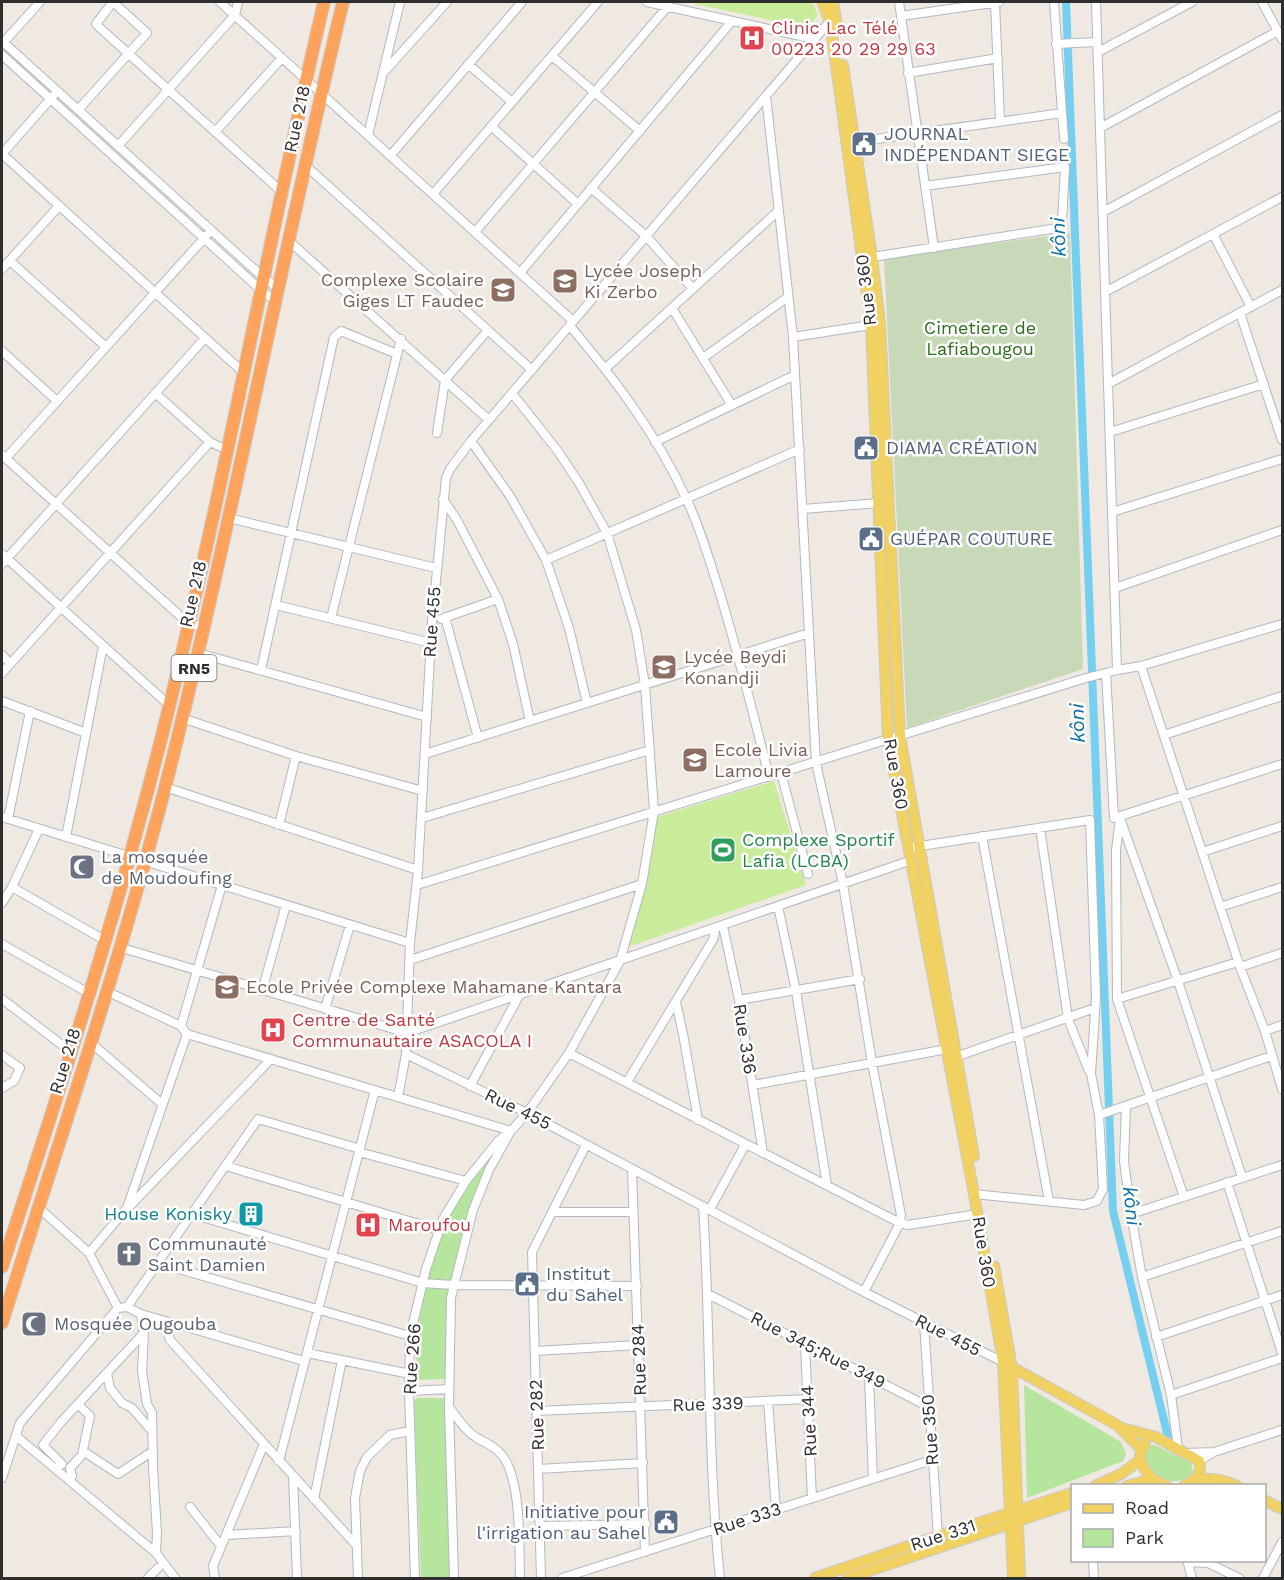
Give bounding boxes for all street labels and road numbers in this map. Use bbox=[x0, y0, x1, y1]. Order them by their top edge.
street label: Rue 218 bbox=[279, 83, 314, 154]
street label: Rue 360 bbox=[851, 253, 880, 327]
street label: Rue 218 bbox=[175, 558, 210, 629]
street label: Rue 455 bbox=[419, 586, 444, 658]
road number: RN5 bbox=[172, 655, 216, 681]
street label: Rue 360 bbox=[880, 737, 913, 811]
street label: Rue 336 bbox=[730, 1002, 761, 1076]
street label: Rue 218 bbox=[45, 1025, 85, 1096]
street label: Rue 455 bbox=[482, 1083, 555, 1134]
street label: Rue 360 bbox=[968, 1215, 1000, 1289]
street label: Rue 345;Rue 349 bbox=[747, 1306, 889, 1393]
street label: Rue 455 bbox=[912, 1309, 985, 1360]
street label: Rue 266 bbox=[399, 1322, 424, 1396]
street label: Rue 284 bbox=[627, 1324, 650, 1396]
street label: Rue 282 bbox=[525, 1379, 548, 1451]
street label: Rue 344 bbox=[796, 1385, 821, 1457]
street label: Rue 339 bbox=[672, 1392, 744, 1415]
street label: Rue 350 bbox=[917, 1394, 942, 1466]
street label: Rue 333 bbox=[710, 1498, 784, 1539]
street label: Rue 331 bbox=[908, 1514, 978, 1555]

